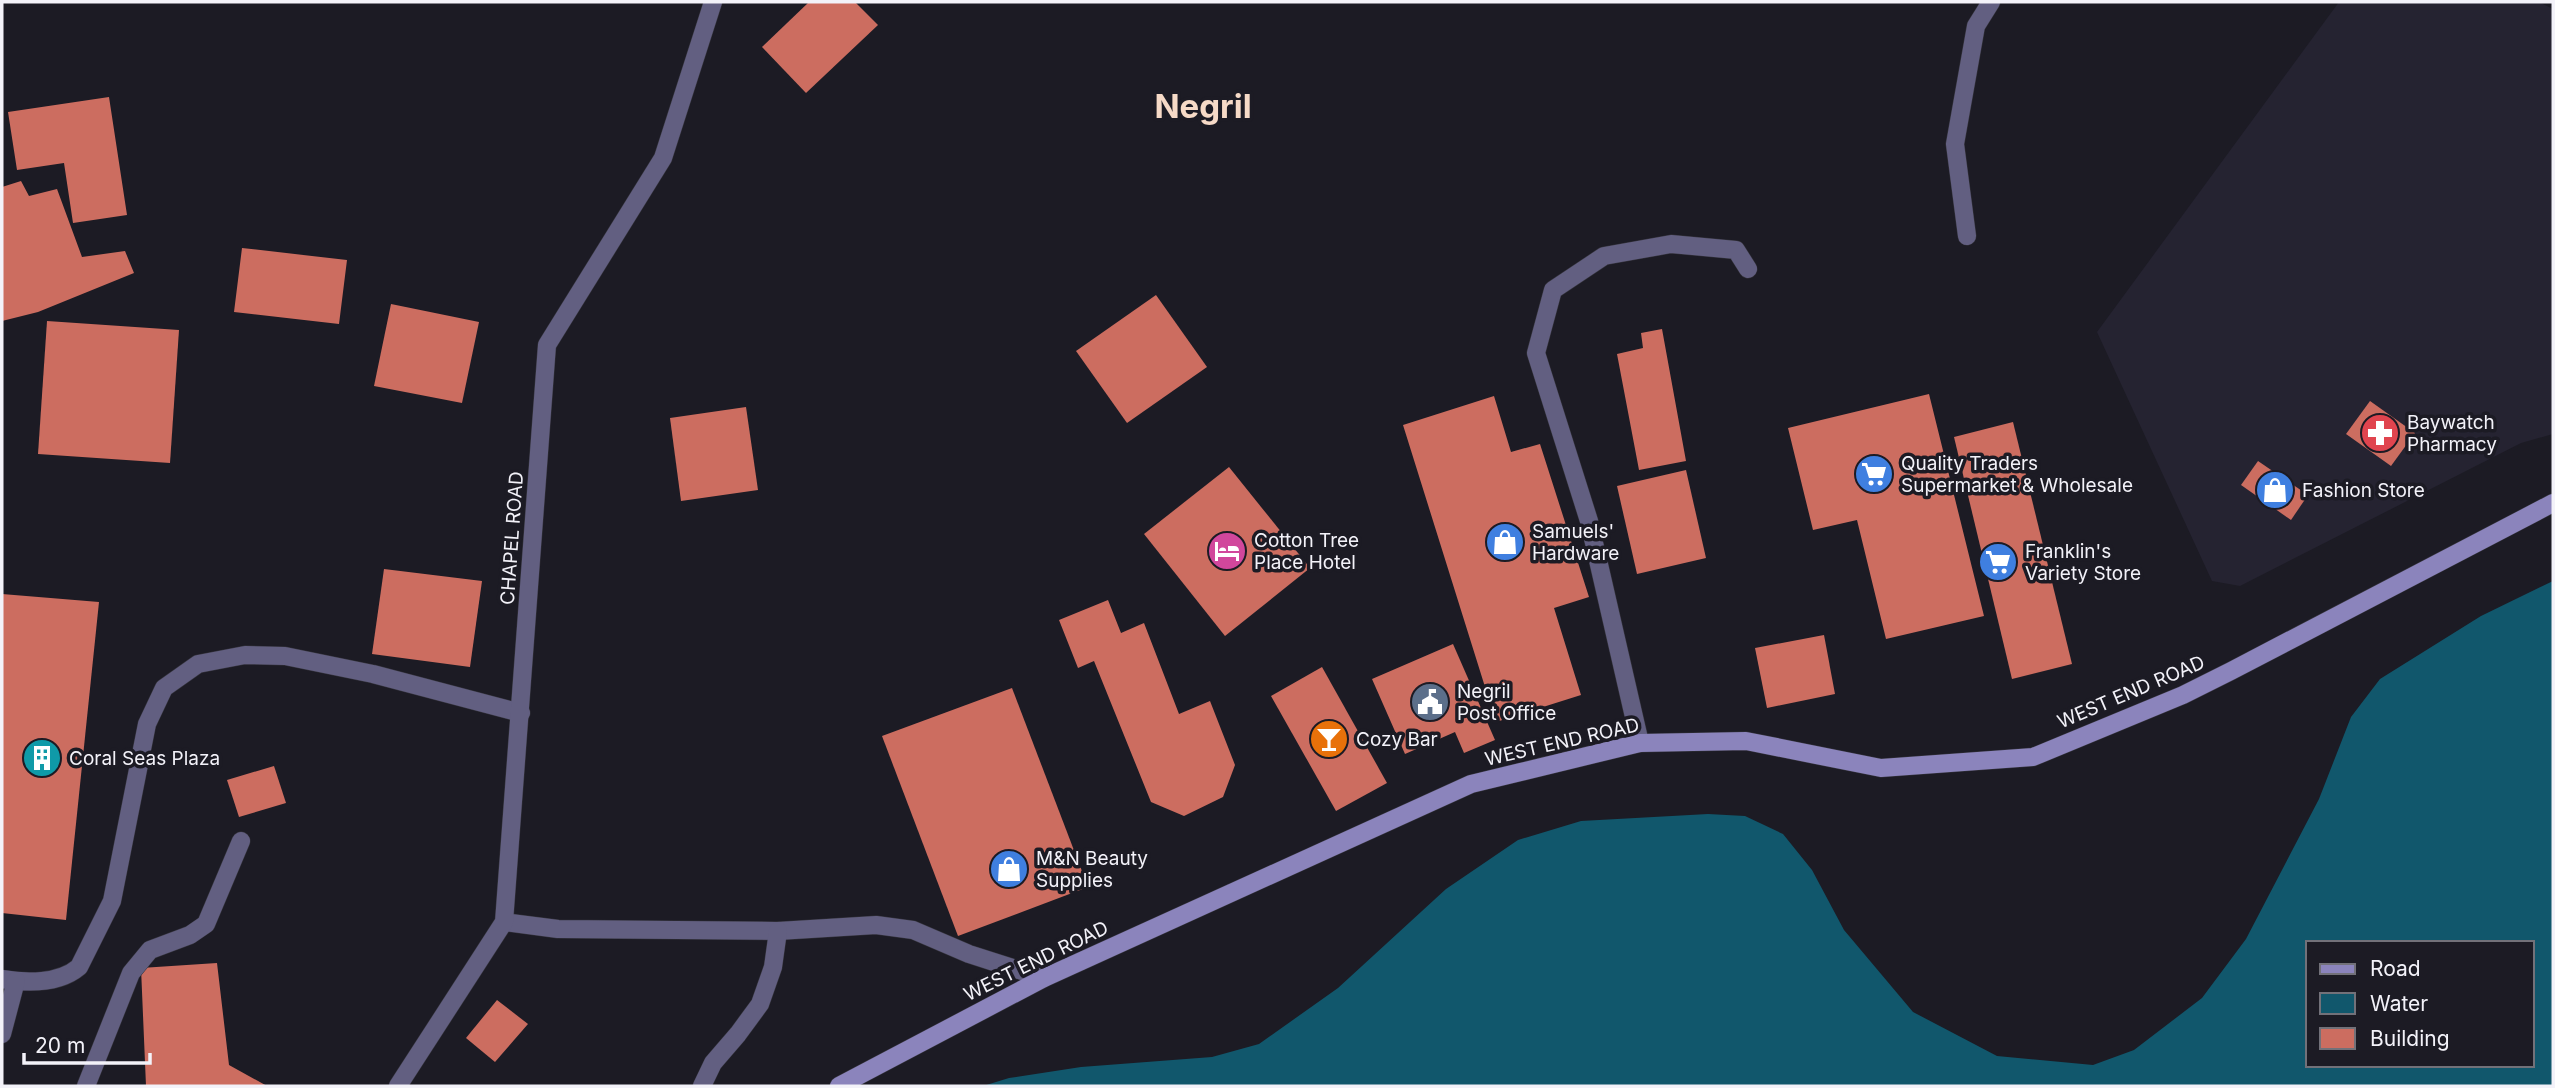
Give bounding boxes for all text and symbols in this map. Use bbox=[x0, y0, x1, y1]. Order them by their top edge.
district label: Negril bbox=[1154, 86, 1252, 126]
place label: Baywatch Pharmacy bbox=[2407, 411, 2497, 456]
pharmacy icon: Baywatch Pharmacy bbox=[2359, 412, 2401, 454]
place label: Quality Traders Supermarket & Wholesale bbox=[1901, 452, 2133, 497]
supermarket icon: Quality Traders Supermarket & Wholesale bbox=[1853, 453, 1895, 495]
shop icon: Fashion Store bbox=[2254, 469, 2296, 511]
street label: CHAPEL ROAD bbox=[496, 471, 528, 605]
place label: Fashion Store bbox=[2302, 479, 2425, 502]
place label: Samuels' Hardware bbox=[1532, 520, 1619, 565]
shop icon: Samuels' Hardware bbox=[1484, 521, 1526, 563]
place label: Cotton Tree Place Hotel bbox=[1254, 529, 1359, 574]
hotel icon: Cotton Tree Place Hotel bbox=[1206, 530, 1248, 572]
place label: Franklin's Variety Store bbox=[2025, 540, 2141, 585]
supermarket icon: Franklin's Variety Store bbox=[1977, 541, 2019, 583]
street label: WEST END ROAD bbox=[2054, 651, 2208, 733]
place label: Negril Post Office bbox=[1457, 680, 1556, 725]
public building icon: Negril Post Office bbox=[1409, 681, 1451, 723]
street label: WEST END ROAD bbox=[1483, 713, 1641, 771]
bar icon: Cozy Bar bbox=[1308, 718, 1350, 760]
place label: Cozy Bar bbox=[1356, 728, 1438, 751]
building icon: Coral Seas Plaza bbox=[21, 737, 63, 779]
place label: Coral Seas Plaza bbox=[69, 747, 220, 770]
place label: M&N Beauty Supplies bbox=[1036, 847, 1148, 892]
shop icon: M&N Beauty Supplies bbox=[988, 848, 1030, 890]
street label: WEST END ROAD bbox=[960, 916, 1112, 1006]
legend bbox=[2306, 941, 2534, 1067]
text: Road bbox=[2370, 956, 2421, 981]
text: Water bbox=[2370, 991, 2428, 1016]
scale bar bbox=[24, 1021, 150, 1066]
text: Building bbox=[2370, 1026, 2450, 1051]
text: 20 m bbox=[35, 1033, 85, 1058]

